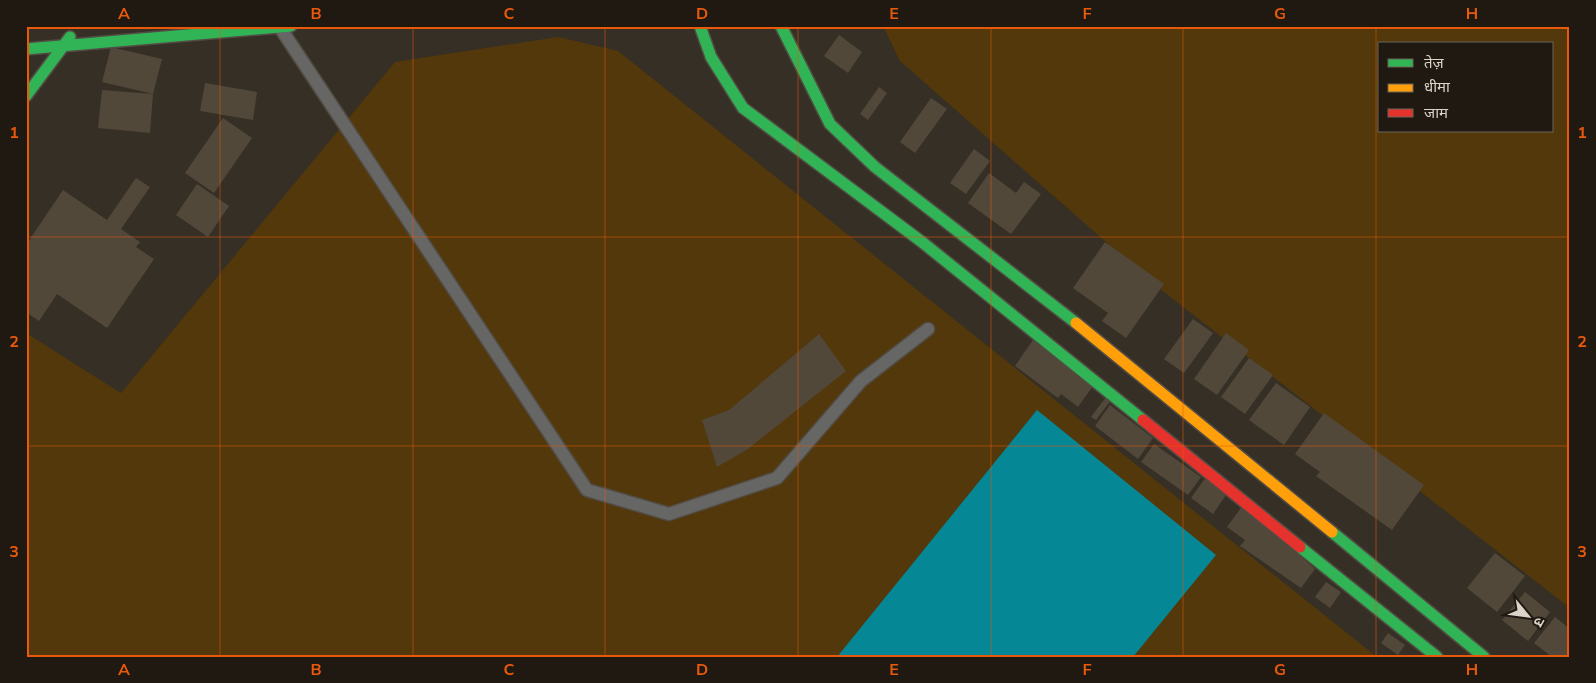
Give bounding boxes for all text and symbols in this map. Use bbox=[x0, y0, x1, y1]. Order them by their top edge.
text: A bbox=[118, 3, 130, 23]
text: B bbox=[310, 3, 322, 23]
text: C bbox=[504, 3, 515, 23]
text: D bbox=[696, 3, 708, 23]
text: E bbox=[889, 3, 899, 23]
text: F bbox=[1082, 3, 1092, 23]
text: G bbox=[1274, 3, 1286, 23]
text: H bbox=[1466, 3, 1478, 23]
legend bbox=[1378, 42, 1554, 132]
text: तेज़ bbox=[1424, 53, 1445, 72]
text: धीमा bbox=[1424, 77, 1451, 96]
text: जाम bbox=[1424, 103, 1449, 122]
text: 1 bbox=[9, 122, 19, 142]
text: 1 bbox=[1577, 122, 1587, 142]
text: 2 bbox=[9, 331, 19, 351]
text: 2 bbox=[1577, 331, 1587, 351]
text: 3 bbox=[9, 541, 19, 561]
text: 3 bbox=[1577, 541, 1587, 561]
north arrow bbox=[1504, 590, 1554, 640]
text: उ bbox=[1529, 614, 1549, 631]
text: A bbox=[118, 659, 130, 679]
text: B bbox=[310, 659, 322, 679]
text: C bbox=[504, 659, 515, 679]
text: D bbox=[696, 659, 708, 679]
text: E bbox=[889, 659, 899, 679]
text: F bbox=[1082, 659, 1092, 679]
text: G bbox=[1274, 659, 1286, 679]
text: H bbox=[1466, 659, 1478, 679]

